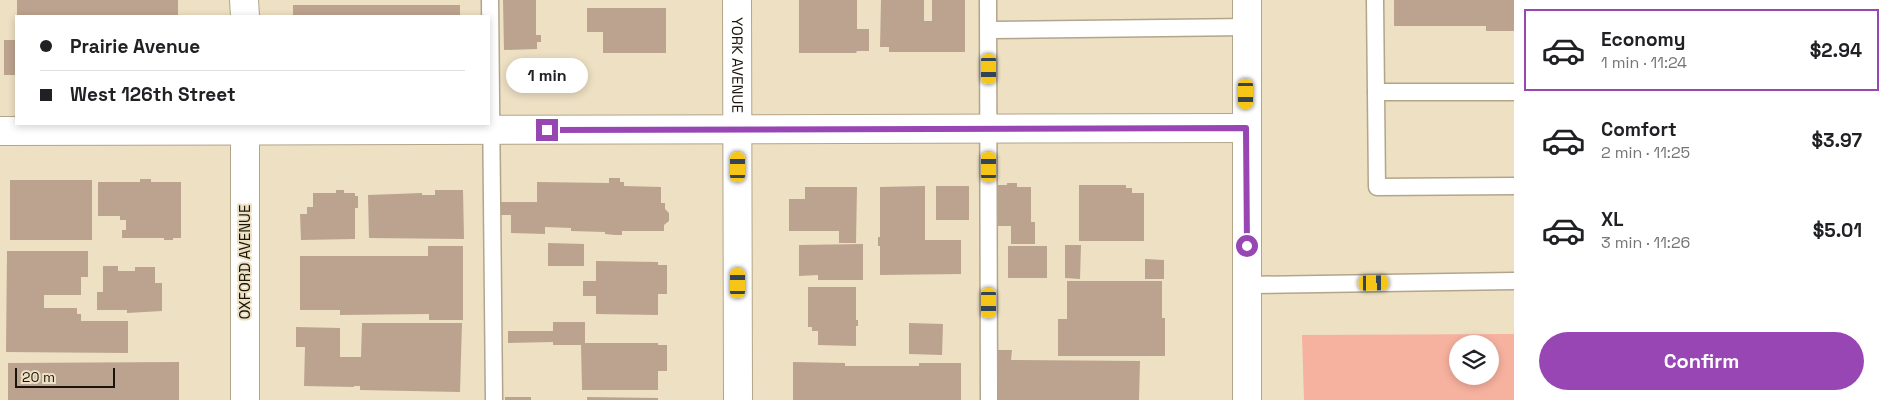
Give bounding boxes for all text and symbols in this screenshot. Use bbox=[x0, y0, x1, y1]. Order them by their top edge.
street label: YORK AVENUE bbox=[728, 17, 747, 113]
text: Economy bbox=[1601, 27, 1685, 52]
icon: car bbox=[1541, 28, 1586, 73]
text: Prairie Avenue bbox=[70, 34, 200, 59]
text: $2.94 bbox=[1810, 38, 1862, 63]
text: 1 min · 11:24 bbox=[1601, 52, 1687, 73]
car bbox=[981, 54, 996, 84]
callout: 1 min bbox=[506, 58, 588, 92]
text: 1 min bbox=[527, 65, 567, 86]
car bbox=[1238, 79, 1253, 109]
text: West 126th Street bbox=[70, 82, 236, 107]
text: Comfort bbox=[1601, 117, 1677, 142]
icon: car bbox=[1541, 118, 1586, 163]
route end bbox=[536, 119, 558, 141]
text: $3.97 bbox=[1811, 128, 1862, 153]
text: 2 min · 11:25 bbox=[1601, 142, 1690, 163]
car bbox=[730, 152, 745, 182]
car bbox=[981, 152, 996, 182]
street label: OXFORD AVENUE bbox=[235, 204, 254, 320]
text: XL bbox=[1601, 207, 1624, 232]
icon: car bbox=[1541, 208, 1586, 253]
text: $5.01 bbox=[1813, 218, 1862, 243]
text: 3 min · 11:26 bbox=[1601, 232, 1690, 253]
route start bbox=[1236, 235, 1258, 257]
car bbox=[730, 268, 745, 298]
car bbox=[1358, 275, 1389, 291]
car bbox=[981, 288, 996, 318]
button: Confirm bbox=[1539, 332, 1864, 390]
map controls bbox=[1449, 335, 1499, 385]
button: layers bbox=[1449, 335, 1499, 385]
scale bar bbox=[15, 365, 115, 388]
text: 20 m bbox=[22, 368, 55, 386]

